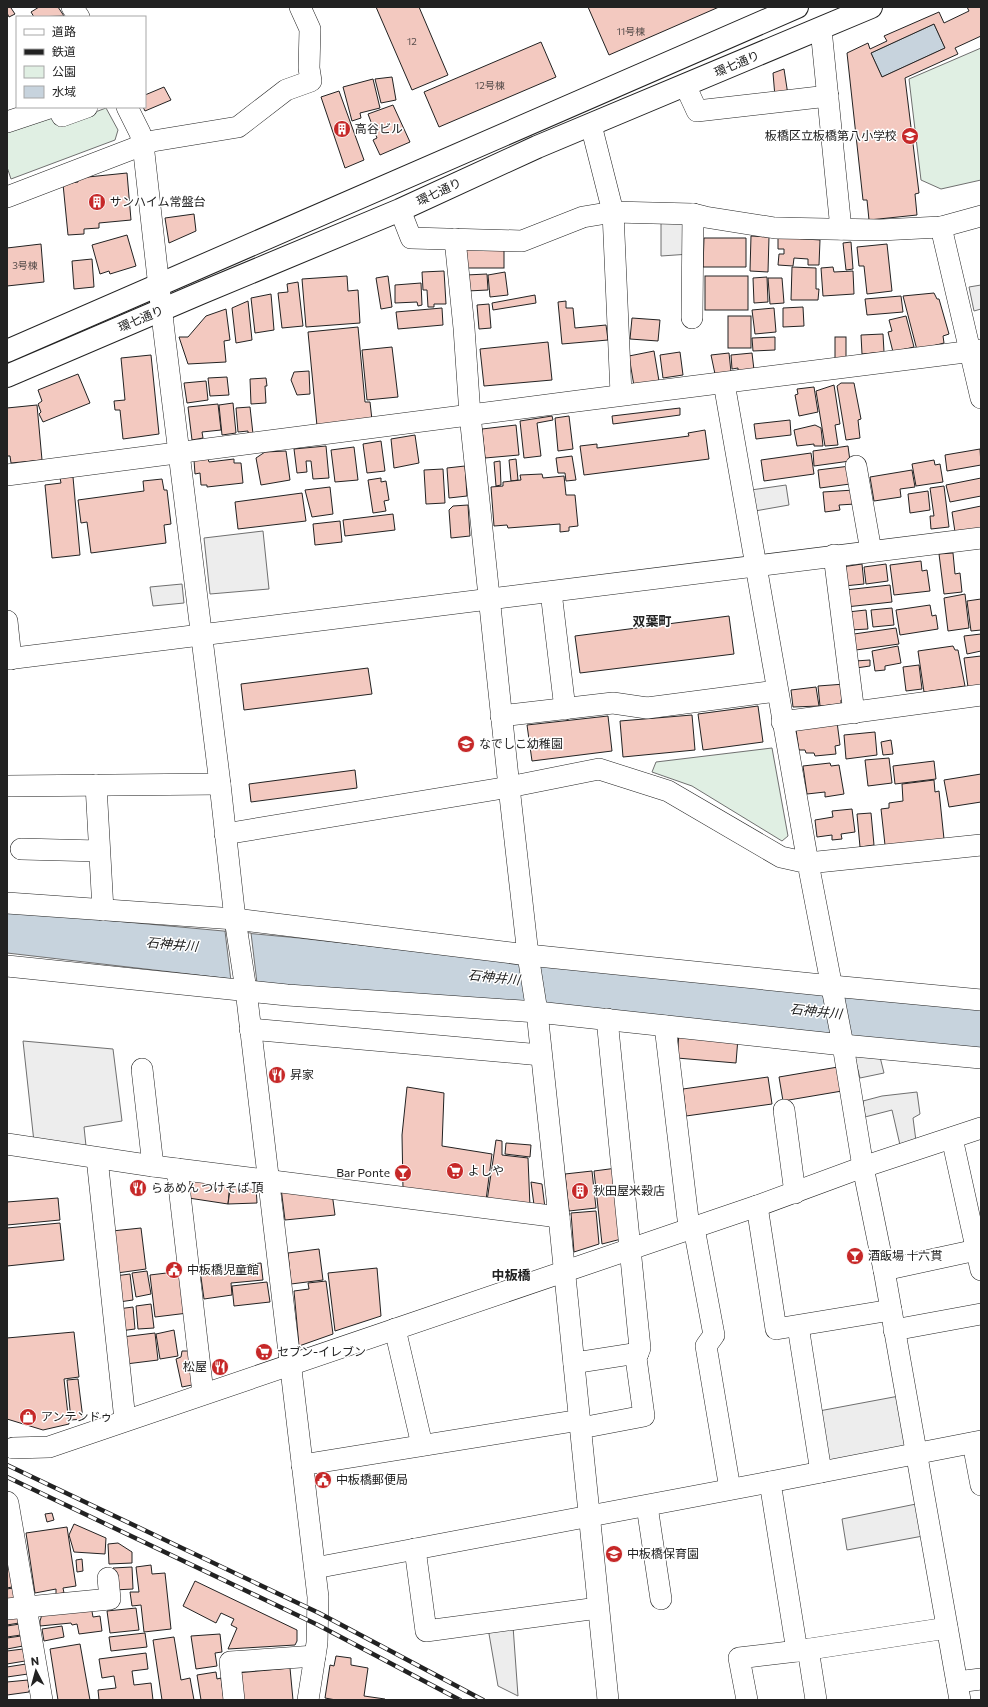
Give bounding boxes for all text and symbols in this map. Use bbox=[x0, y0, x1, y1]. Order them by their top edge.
legend bbox=[16, 16, 146, 108]
text: 道路 bbox=[52, 24, 76, 38]
house number: 11号棟 bbox=[617, 25, 645, 37]
house number: 12 bbox=[407, 35, 417, 47]
text: 鉄道 bbox=[52, 44, 76, 58]
street label: 環七通り bbox=[712, 47, 761, 79]
text: 公園 bbox=[52, 64, 76, 78]
house number: 12号棟 bbox=[475, 79, 505, 91]
text: 水域 bbox=[52, 84, 76, 98]
building icon: 高谷ビル bbox=[332, 119, 352, 139]
place label: 高谷ビル bbox=[355, 121, 403, 135]
school or university icon: 板橋区立板橋第八小学校 bbox=[900, 126, 920, 146]
place label: 板橋区立板橋第八小学校 bbox=[765, 128, 897, 142]
street label: 環七通り bbox=[414, 175, 463, 208]
building icon: サンハイム常盤台 bbox=[87, 192, 107, 212]
place label: サンハイム常盤台 bbox=[110, 194, 206, 208]
house number: 3号棟 bbox=[12, 259, 38, 271]
street label: 環七通り bbox=[116, 302, 165, 334]
district label: 双葉町 bbox=[632, 613, 672, 629]
school or university icon: なでしこ幼稚園 bbox=[456, 734, 476, 754]
place label: なでしこ幼稚園 bbox=[479, 736, 563, 750]
water label: 石神井川 bbox=[145, 934, 201, 954]
water label: 石神井川 bbox=[467, 966, 523, 988]
water label: 石神井川 bbox=[789, 1000, 845, 1022]
restaurant icon: 昇家 bbox=[267, 1065, 287, 1085]
place label: 昇家 bbox=[290, 1067, 314, 1081]
supermarket icon: よしや bbox=[445, 1161, 465, 1181]
bar icon: Bar Ponte bbox=[393, 1163, 413, 1183]
place label: よしや bbox=[468, 1163, 504, 1177]
place label: Bar Ponte bbox=[336, 1165, 390, 1179]
restaurant icon: らあめん つけそば 頂 bbox=[128, 1178, 148, 1198]
place label: らあめん つけそば 頂 bbox=[151, 1180, 264, 1194]
building icon: 秋田屋米穀店 bbox=[570, 1181, 590, 1201]
place label: 秋田屋米穀店 bbox=[593, 1183, 665, 1197]
bar icon: 酒飯場 十六貫 bbox=[845, 1246, 865, 1266]
place label: 酒飯場 十六貫 bbox=[868, 1248, 942, 1262]
public building icon: 中板橋児童館 bbox=[164, 1260, 184, 1280]
place label: 中板橋児童館 bbox=[187, 1262, 259, 1276]
district label: 中板橋 bbox=[491, 1267, 531, 1283]
supermarket icon: セブン-イレブン bbox=[254, 1342, 274, 1362]
place label: セブン-イレブン bbox=[277, 1344, 366, 1358]
restaurant icon: 松屋 bbox=[210, 1357, 230, 1377]
place label: 松屋 bbox=[183, 1359, 207, 1373]
shop icon: アンテンドゥ bbox=[18, 1407, 38, 1427]
place label: アンテンドゥ bbox=[41, 1409, 113, 1423]
public building icon: 中板橋郵便局 bbox=[313, 1470, 333, 1490]
place label: 中板橋郵便局 bbox=[336, 1472, 408, 1486]
school or university icon: 中板橋保育園 bbox=[604, 1544, 624, 1564]
place label: 中板橋保育園 bbox=[627, 1546, 699, 1560]
north arrow bbox=[16, 1651, 56, 1691]
text: N bbox=[30, 1654, 40, 1667]

